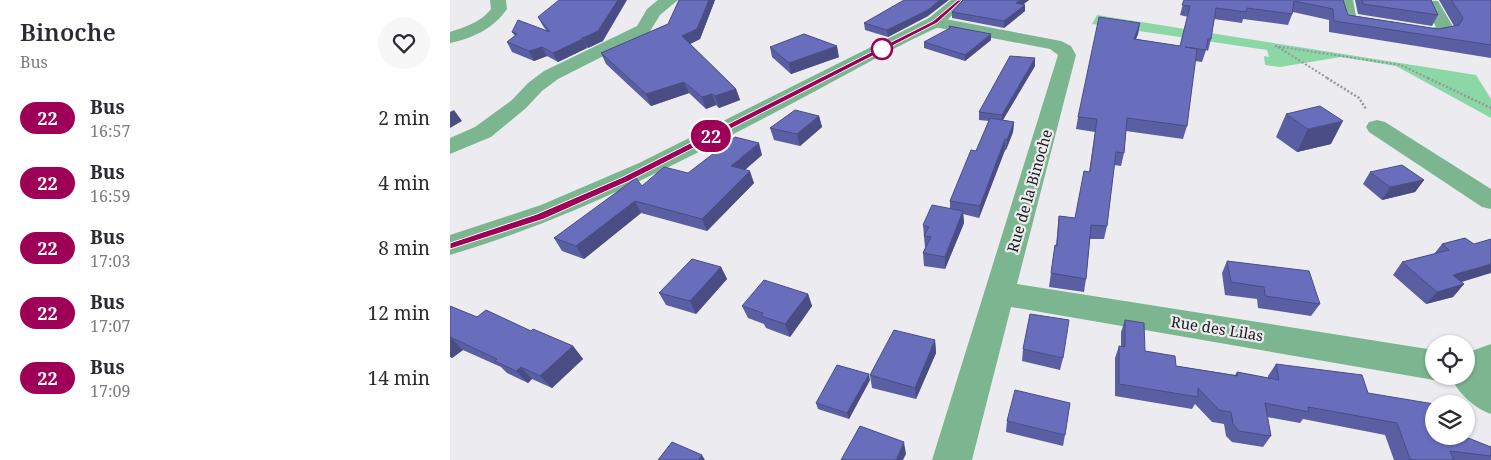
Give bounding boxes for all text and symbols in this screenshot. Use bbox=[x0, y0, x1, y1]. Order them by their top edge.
text: Binoche bbox=[20, 15, 116, 48]
button: heart bbox=[378, 17, 430, 69]
unlabelled marker bbox=[871, 38, 893, 60]
text: Bus bbox=[20, 51, 48, 73]
text: Bus bbox=[90, 94, 125, 120]
text: 2 min bbox=[378, 105, 430, 131]
text: 22 bbox=[37, 106, 58, 130]
text: 16:57 bbox=[90, 120, 130, 142]
line badge: 22 bbox=[688, 120, 734, 152]
text: 22 bbox=[701, 124, 721, 148]
street label: Rue de la Binoche bbox=[1002, 127, 1056, 255]
text: Bus bbox=[90, 159, 125, 185]
text: 4 min bbox=[378, 170, 430, 196]
text: 22 bbox=[37, 171, 58, 195]
text: 16:59 bbox=[90, 185, 130, 207]
text: Bus bbox=[90, 224, 125, 250]
text: 8 min bbox=[378, 235, 430, 261]
text: 22 bbox=[37, 236, 58, 260]
text: 17:03 bbox=[90, 250, 130, 272]
text: Bus bbox=[90, 289, 125, 315]
text: 12 min bbox=[368, 300, 430, 326]
text: 22 bbox=[37, 301, 58, 325]
street label: Rue des Lilas bbox=[1170, 311, 1265, 345]
text: 17:07 bbox=[90, 315, 130, 337]
map controls bbox=[1425, 335, 1475, 445]
button: locate bbox=[1425, 335, 1475, 385]
text: Bus bbox=[90, 354, 125, 380]
text: 14 min bbox=[368, 365, 430, 391]
text: 22 bbox=[37, 366, 58, 390]
text: 17:09 bbox=[90, 380, 130, 402]
button: layers bbox=[1425, 395, 1475, 445]

